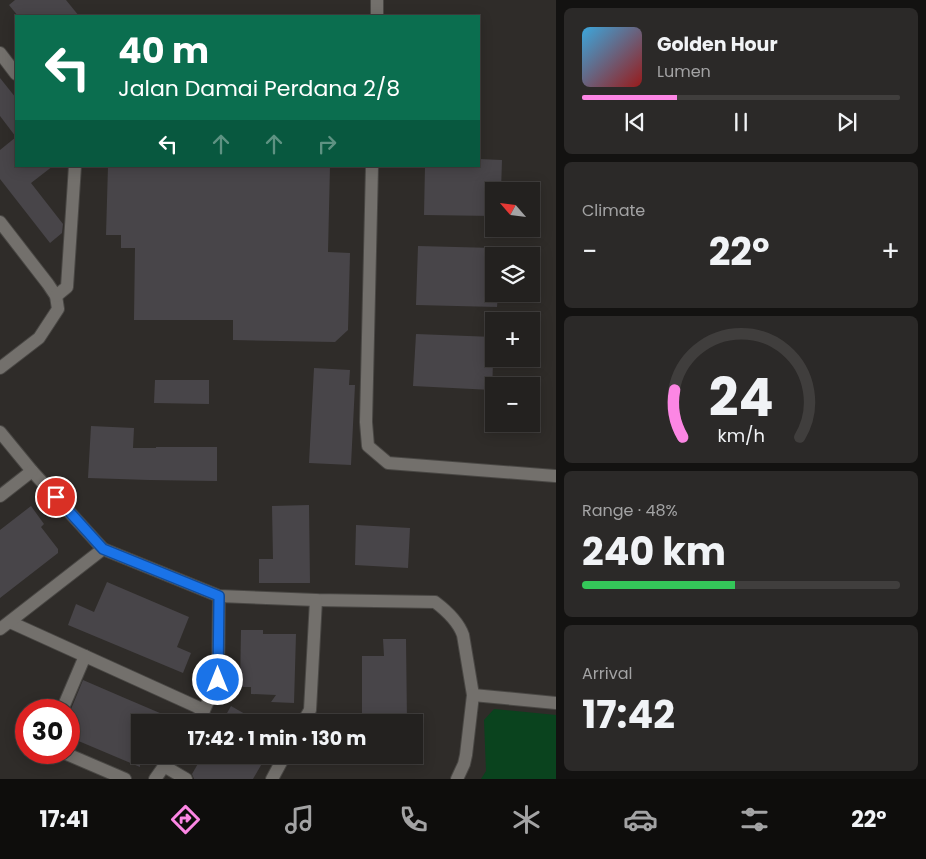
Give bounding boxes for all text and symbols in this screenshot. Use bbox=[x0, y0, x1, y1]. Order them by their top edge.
text: 40 m bbox=[118, 26, 209, 75]
text: Golden Hour bbox=[657, 31, 778, 58]
icon: left bbox=[35, 35, 100, 100]
text: Lumen bbox=[657, 60, 711, 83]
text: Jalan Damai Perdana 2/8 bbox=[118, 73, 400, 104]
icon: previous bbox=[621, 108, 649, 136]
icon: pause bbox=[727, 108, 755, 136]
icon: next bbox=[833, 108, 861, 136]
icon: left bbox=[154, 130, 182, 158]
icon: ahead bbox=[207, 130, 235, 158]
icon: ahead bbox=[260, 130, 288, 158]
icon: right bbox=[313, 130, 341, 158]
north arrow bbox=[485, 182, 540, 238]
map controls bbox=[485, 182, 540, 432]
text: Climate bbox=[582, 199, 645, 222]
text: 22° bbox=[709, 225, 770, 278]
text: − bbox=[582, 232, 597, 271]
text: + bbox=[881, 232, 900, 271]
button: layers bbox=[485, 247, 540, 302]
button: + bbox=[485, 312, 540, 367]
text: 24 bbox=[709, 361, 773, 434]
button: − bbox=[485, 377, 540, 432]
text: km/h bbox=[717, 423, 765, 448]
pin bbox=[35, 476, 77, 518]
icon: arrive bbox=[42, 483, 70, 511]
text: Range · 48% bbox=[582, 499, 678, 522]
text: 240 km bbox=[582, 525, 726, 578]
position arrow bbox=[191, 653, 243, 705]
text: Arrival bbox=[582, 662, 632, 685]
text: 17:42 bbox=[582, 688, 675, 741]
speed limit sign: 30 bbox=[15, 699, 80, 764]
text: 17:42 · 1 min · 130 m bbox=[188, 725, 366, 752]
icon: directions bbox=[168, 802, 203, 837]
icon: music bbox=[282, 802, 317, 837]
icon: phone bbox=[396, 802, 431, 837]
icon: climate bbox=[509, 802, 544, 837]
icon: car bbox=[623, 802, 658, 837]
icon: filters bbox=[737, 802, 772, 837]
text: 17:41 bbox=[39, 804, 89, 835]
text: 22° bbox=[851, 804, 886, 835]

